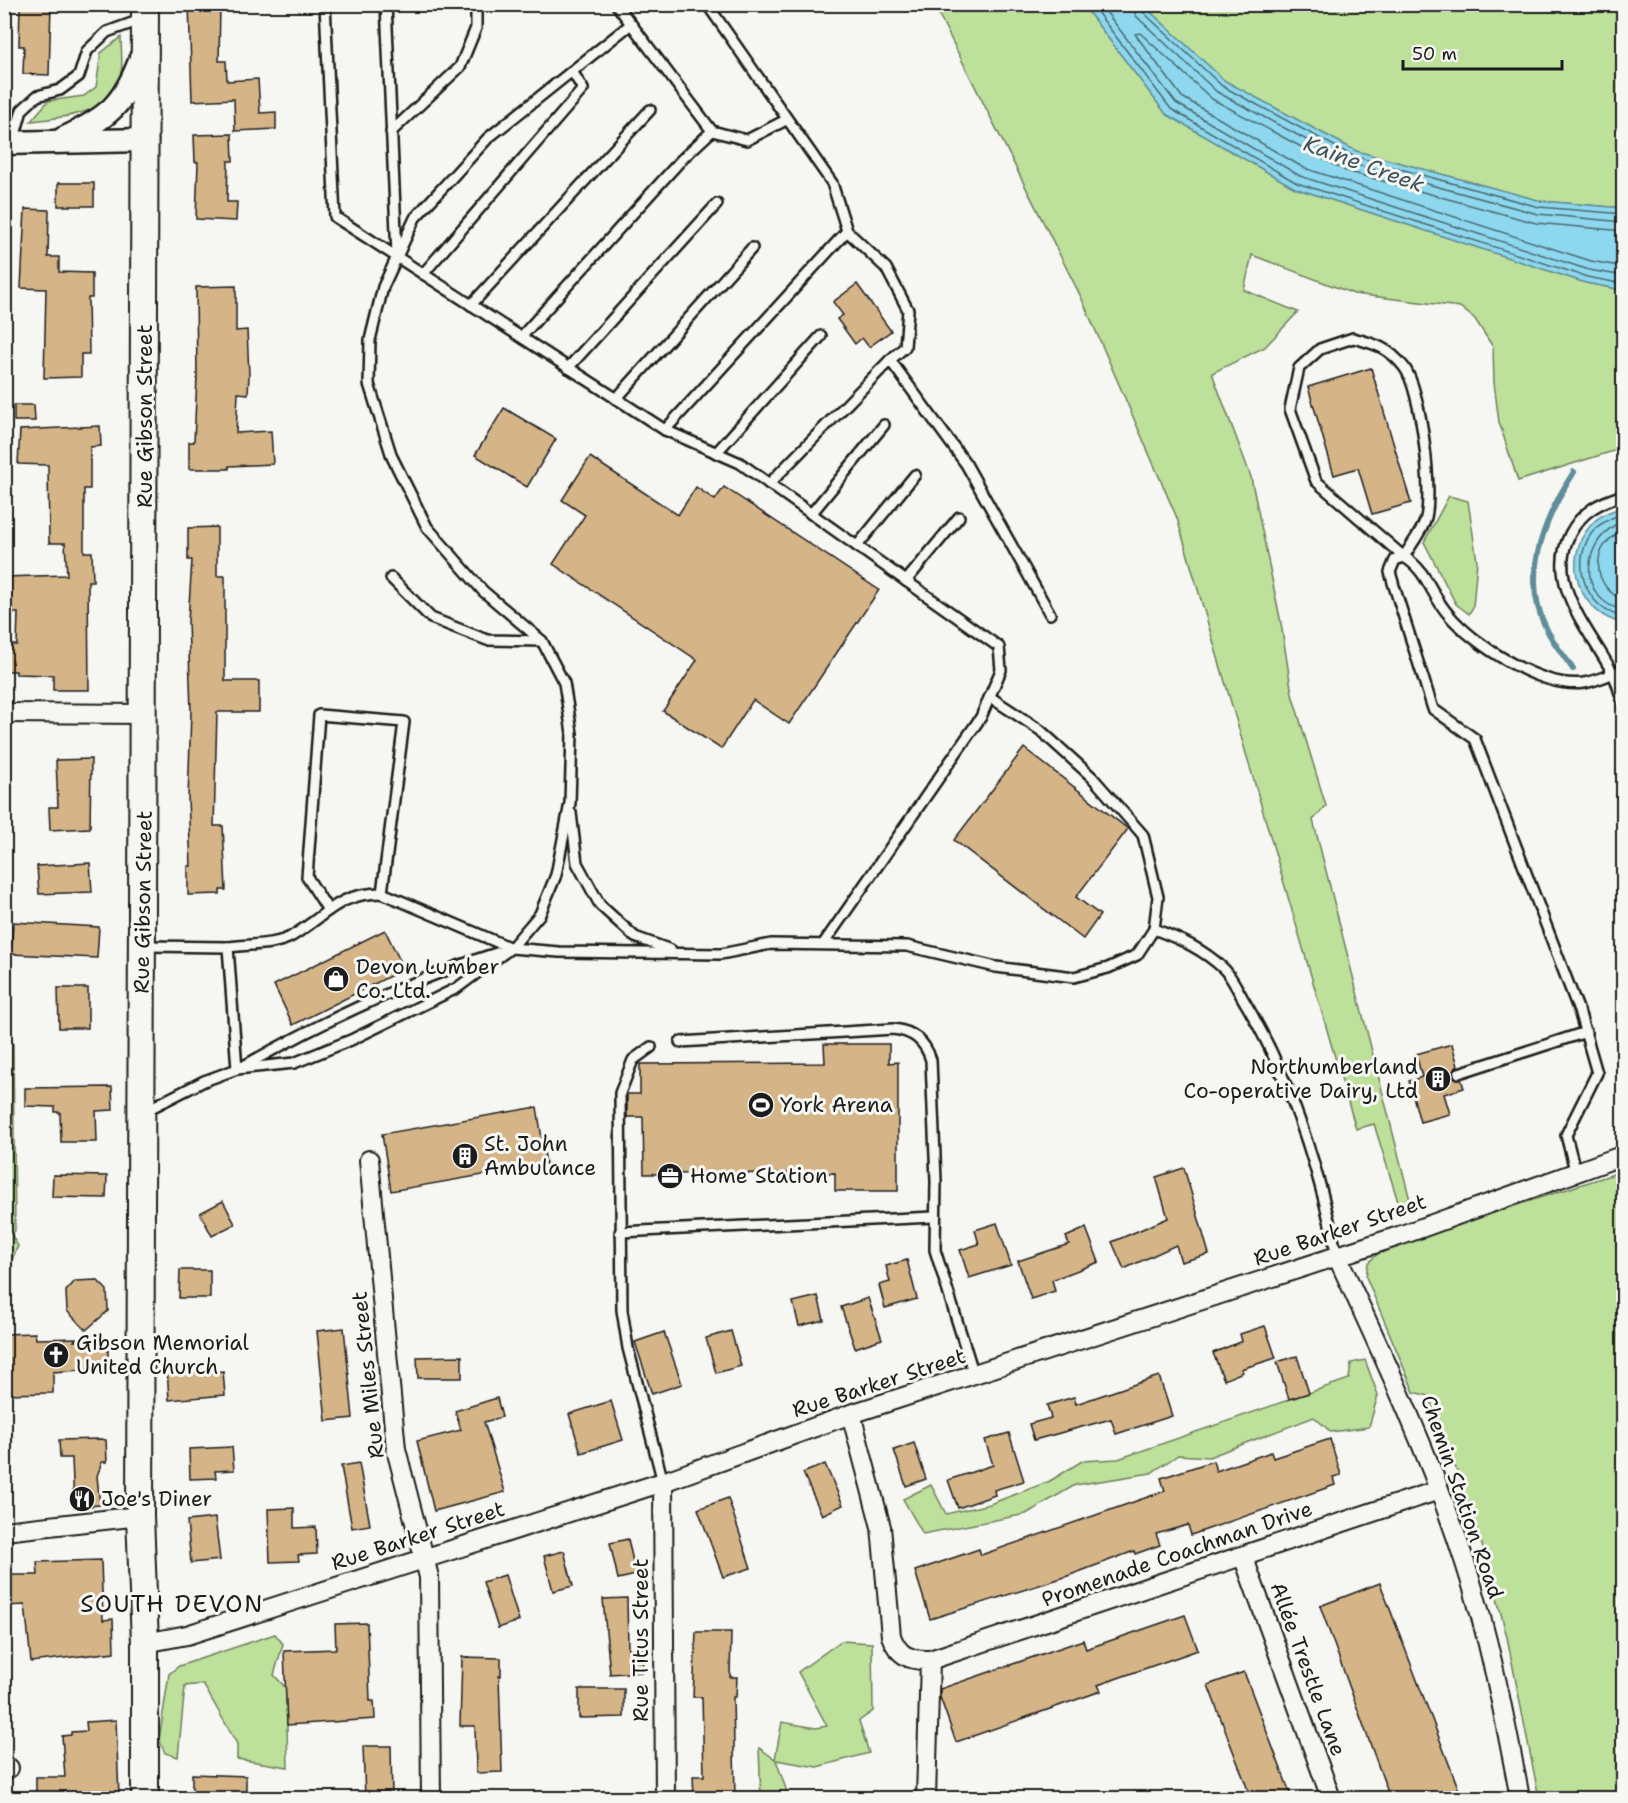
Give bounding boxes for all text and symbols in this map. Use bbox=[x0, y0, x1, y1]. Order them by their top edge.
scale bar bbox=[1403, 33, 1562, 71]
text: 50 m bbox=[1412, 42, 1457, 66]
water label: Kaine Creek bbox=[1300, 129, 1429, 199]
street label: Rue Gibson Street bbox=[131, 324, 159, 508]
street label: Rue Gibson Street bbox=[127, 810, 159, 994]
place label: Devon Lumber Co. Ltd. bbox=[356, 953, 499, 1005]
shop icon: Devon Lumber Co. Ltd. bbox=[321, 964, 351, 994]
place label: Northumberland Co-operative Dairy, Ltd bbox=[1184, 1053, 1418, 1105]
building icon: Northumberland Co-operative Dairy, Ltd bbox=[1423, 1064, 1453, 1094]
sports icon: York Arena bbox=[746, 1090, 776, 1120]
place label: York Arena bbox=[780, 1091, 893, 1119]
place label: St. John Ambulance bbox=[484, 1130, 596, 1182]
building icon: St. John Ambulance bbox=[450, 1141, 480, 1171]
office icon: Home Station bbox=[655, 1161, 685, 1191]
place label: Home Station bbox=[690, 1162, 828, 1190]
street label: Rue Barker Street bbox=[1250, 1187, 1430, 1273]
street label: Rue Miles Street bbox=[345, 1290, 391, 1460]
place label: Gibson Memorial United Church bbox=[76, 1329, 250, 1381]
church icon: Gibson Memorial United Church bbox=[41, 1340, 71, 1370]
street label: Rue Barker Street bbox=[789, 1342, 969, 1424]
street label: Chemin Station Road bbox=[1414, 1392, 1510, 1602]
restaurant icon: Joe's Diner bbox=[67, 1484, 97, 1514]
place label: Joe's Diner bbox=[101, 1485, 212, 1513]
street label: Promenade Coachman Drive bbox=[1038, 1494, 1316, 1614]
street label: Rue Barker Street bbox=[328, 1495, 508, 1577]
street label: Rue Titus Street bbox=[627, 1558, 655, 1722]
street label: Allée Trestle Lane bbox=[1264, 1578, 1352, 1760]
district label: SOUTH DEVON bbox=[80, 1588, 264, 1620]

